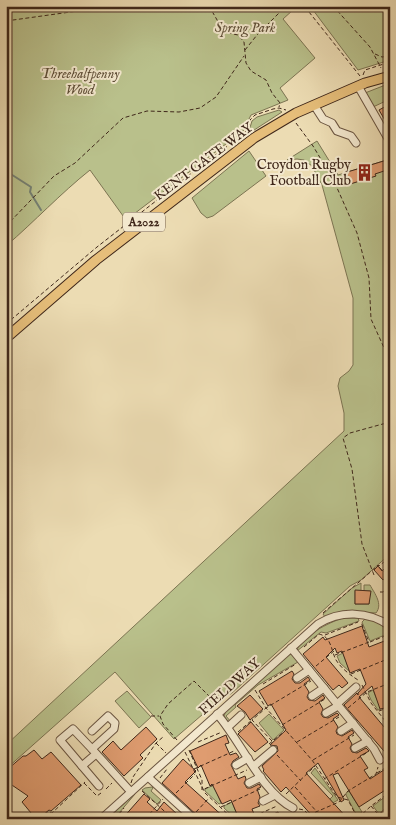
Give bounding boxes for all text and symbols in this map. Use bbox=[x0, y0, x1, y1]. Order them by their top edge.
park label: Spring Park bbox=[215, 19, 276, 38]
park label: Threehalfpenny Wood bbox=[41, 65, 120, 99]
street label: KENT GATE WAY bbox=[150, 118, 258, 205]
place label: Croydon Rugby Football Club bbox=[257, 156, 351, 190]
building icon: Croydon Rugby Football Club bbox=[355, 162, 375, 182]
road number: A2022 bbox=[123, 212, 165, 232]
street label: FIELDWAY bbox=[195, 653, 265, 719]

